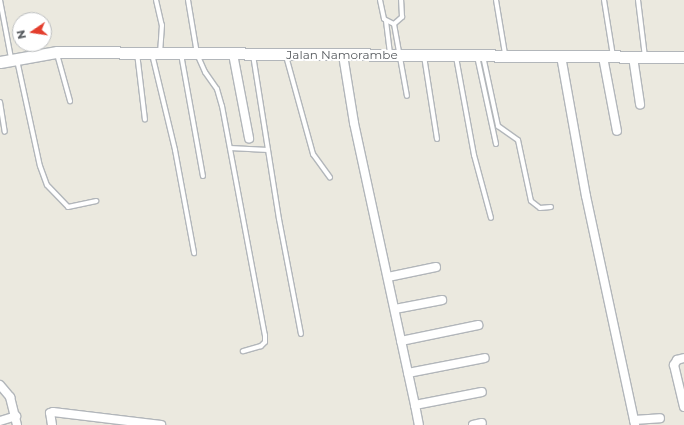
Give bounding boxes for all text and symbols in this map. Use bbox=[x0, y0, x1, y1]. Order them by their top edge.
north arrow bbox=[12, 12, 52, 52]
text: N bbox=[13, 29, 29, 40]
street label: Jalan Namorambe bbox=[286, 48, 398, 62]

